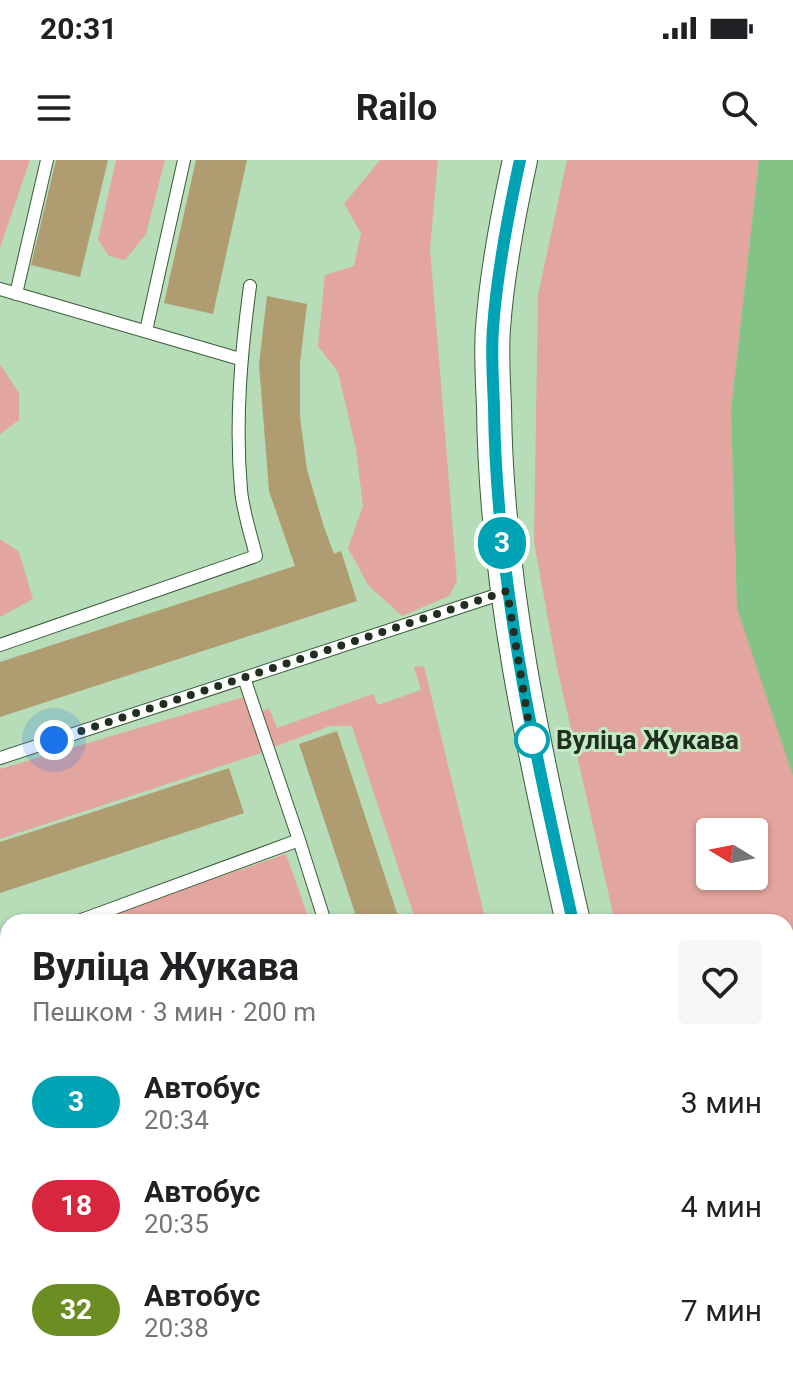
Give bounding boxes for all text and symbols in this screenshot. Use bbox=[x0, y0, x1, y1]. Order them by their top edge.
text: 20:31 bbox=[40, 11, 117, 46]
icon: menu bbox=[32, 86, 76, 130]
icon: search bbox=[717, 86, 761, 130]
text: Railo bbox=[356, 87, 437, 129]
line badge: 3 bbox=[476, 517, 528, 569]
text: 3 bbox=[494, 526, 510, 559]
your location bbox=[34, 720, 74, 760]
marker: Вуліца Жукава bbox=[515, 723, 549, 757]
place label: Вуліца Жукава bbox=[556, 725, 739, 755]
north arrow bbox=[696, 818, 768, 890]
map controls bbox=[696, 818, 768, 890]
button: heart bbox=[678, 940, 762, 1024]
text: Вуліца Жукава bbox=[32, 945, 299, 989]
text: Пешком · 3 мин · 200 m bbox=[32, 997, 316, 1027]
text: Автобус bbox=[144, 1070, 260, 1105]
text: 3 bbox=[68, 1085, 84, 1118]
text: 3 мин bbox=[681, 1085, 762, 1120]
text: 20:34 bbox=[144, 1105, 209, 1135]
text: Автобус bbox=[144, 1174, 260, 1209]
text: 18 bbox=[60, 1189, 92, 1222]
text: 4 мин bbox=[681, 1189, 762, 1224]
text: 20:35 bbox=[144, 1209, 209, 1239]
text: Автобус bbox=[144, 1278, 260, 1313]
text: 32 bbox=[60, 1293, 92, 1326]
text: 7 мин bbox=[681, 1293, 762, 1328]
text: 20:38 bbox=[144, 1313, 209, 1343]

